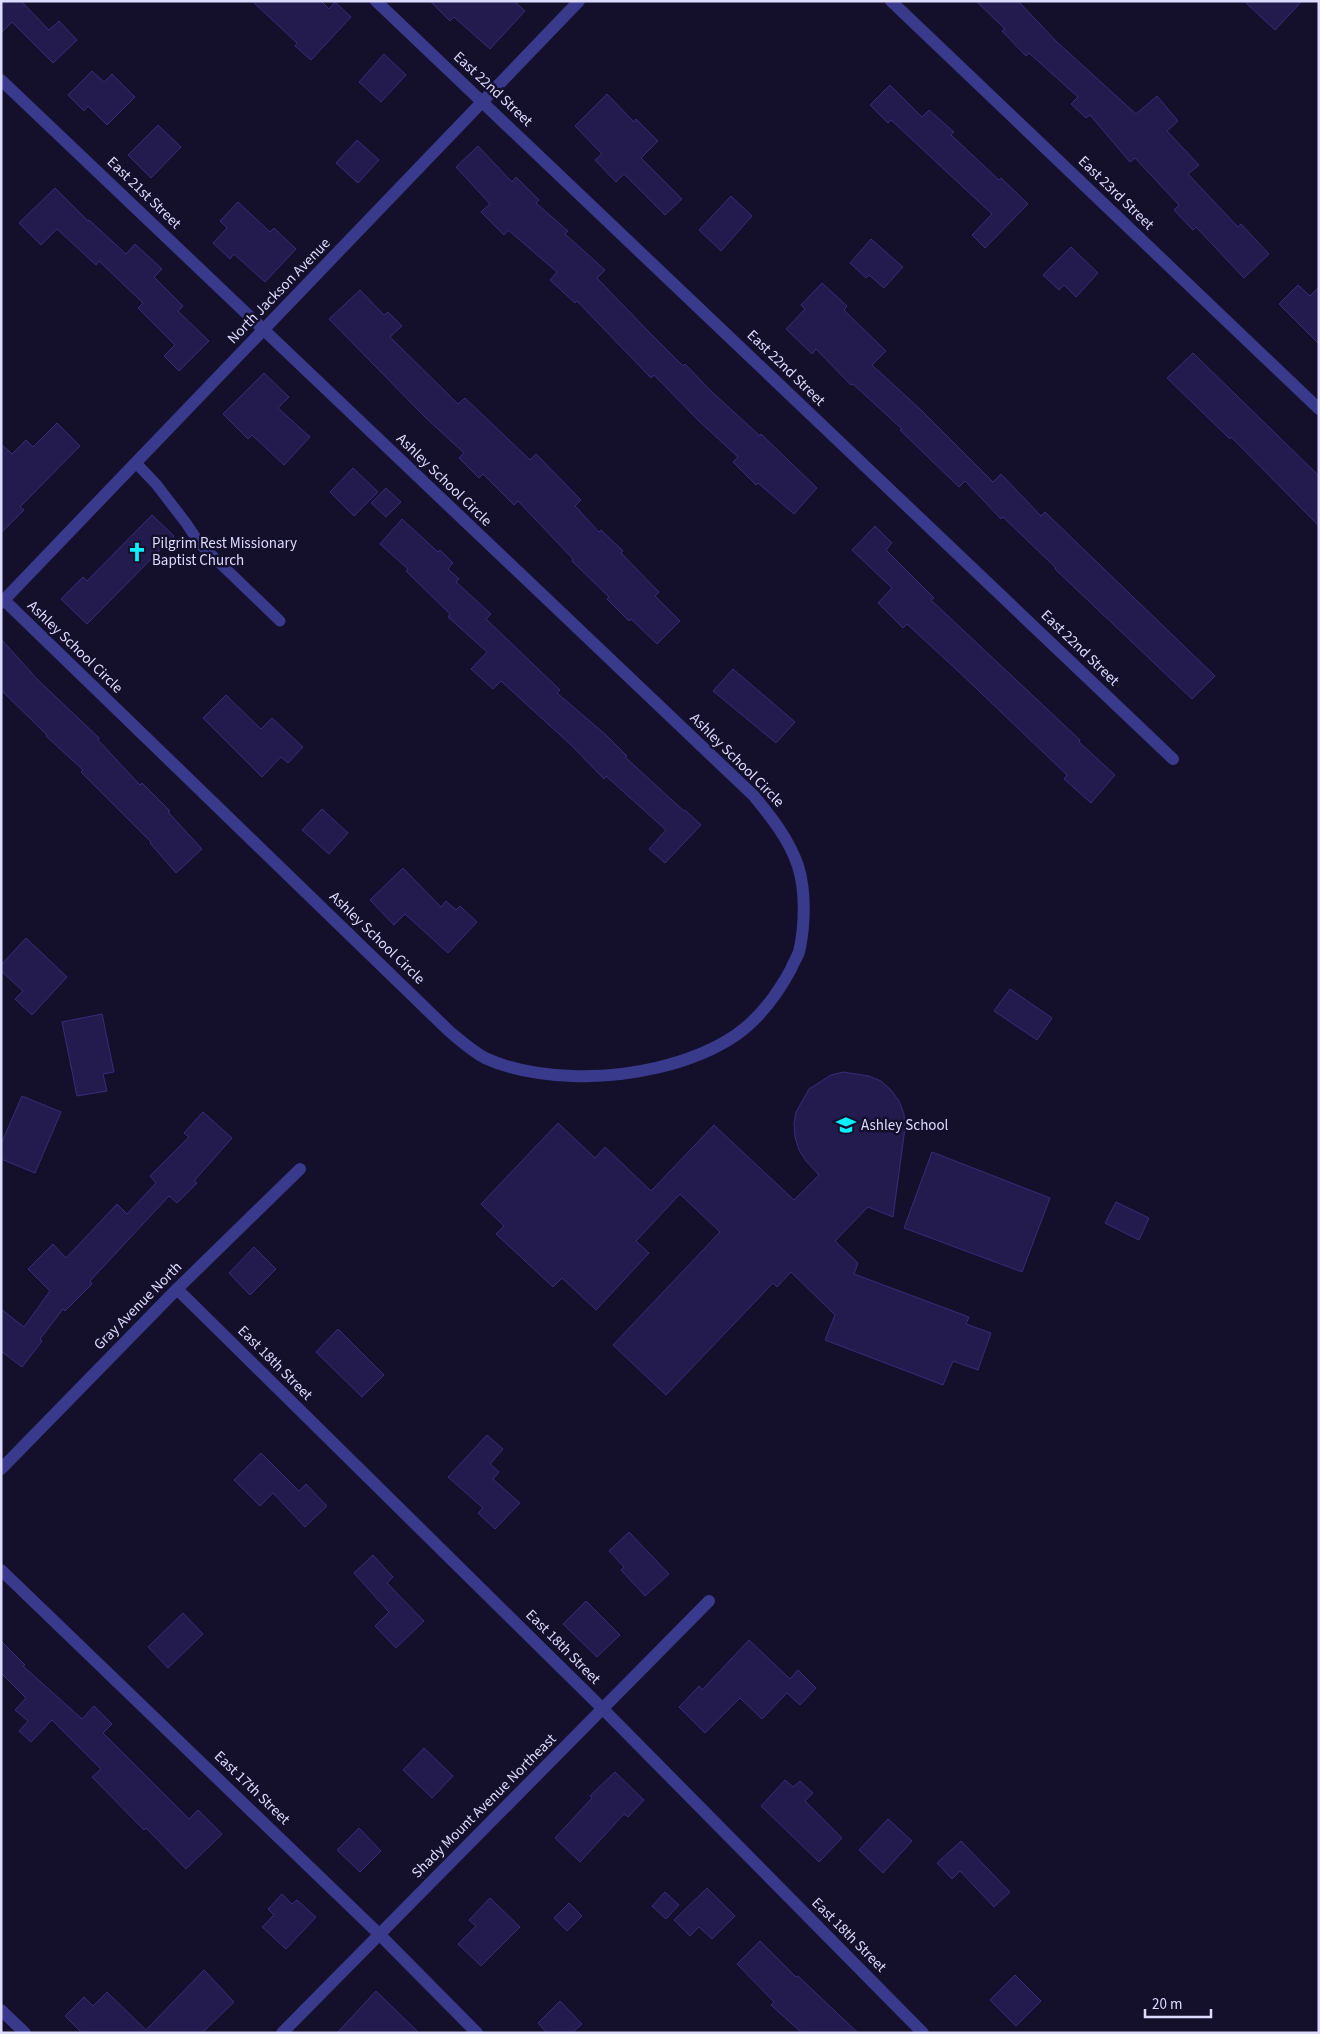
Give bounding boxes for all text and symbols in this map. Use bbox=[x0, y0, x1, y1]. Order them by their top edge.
street label: East 22nd Street bbox=[449, 47, 537, 131]
street label: East 23rd Street bbox=[1073, 151, 1159, 235]
street label: East 21st Street bbox=[102, 152, 186, 234]
street label: North Jackson Avenue bbox=[223, 233, 335, 349]
street label: East 22nd Street bbox=[742, 325, 830, 411]
street label: Ashley School Circle bbox=[391, 429, 497, 531]
place label: Pilgrim Rest Missionary Baptist Church bbox=[152, 533, 297, 571]
church icon: Pilgrim Rest Missionary Baptist Church bbox=[126, 541, 148, 563]
street label: Ashley School Circle bbox=[22, 596, 128, 698]
street label: East 22nd Street bbox=[1036, 605, 1124, 691]
street label: Ashley School Circle bbox=[685, 708, 789, 812]
street label: Ashley School Circle bbox=[324, 887, 430, 989]
school or university icon: Ashley School bbox=[835, 1114, 857, 1136]
place label: Ashley School bbox=[861, 1115, 949, 1136]
street label: Gray Avenue North bbox=[89, 1257, 187, 1355]
street label: East 18th Street bbox=[233, 1321, 317, 1405]
street label: East 18th Street bbox=[521, 1605, 605, 1689]
street label: Shady Mount Avenue Northeast bbox=[407, 1729, 561, 1883]
street label: East 17th Street bbox=[209, 1746, 295, 1830]
street label: East 18th Street bbox=[807, 1893, 891, 1977]
scale bar bbox=[1145, 1986, 1211, 2018]
text: 20 m bbox=[1152, 1994, 1182, 2015]

